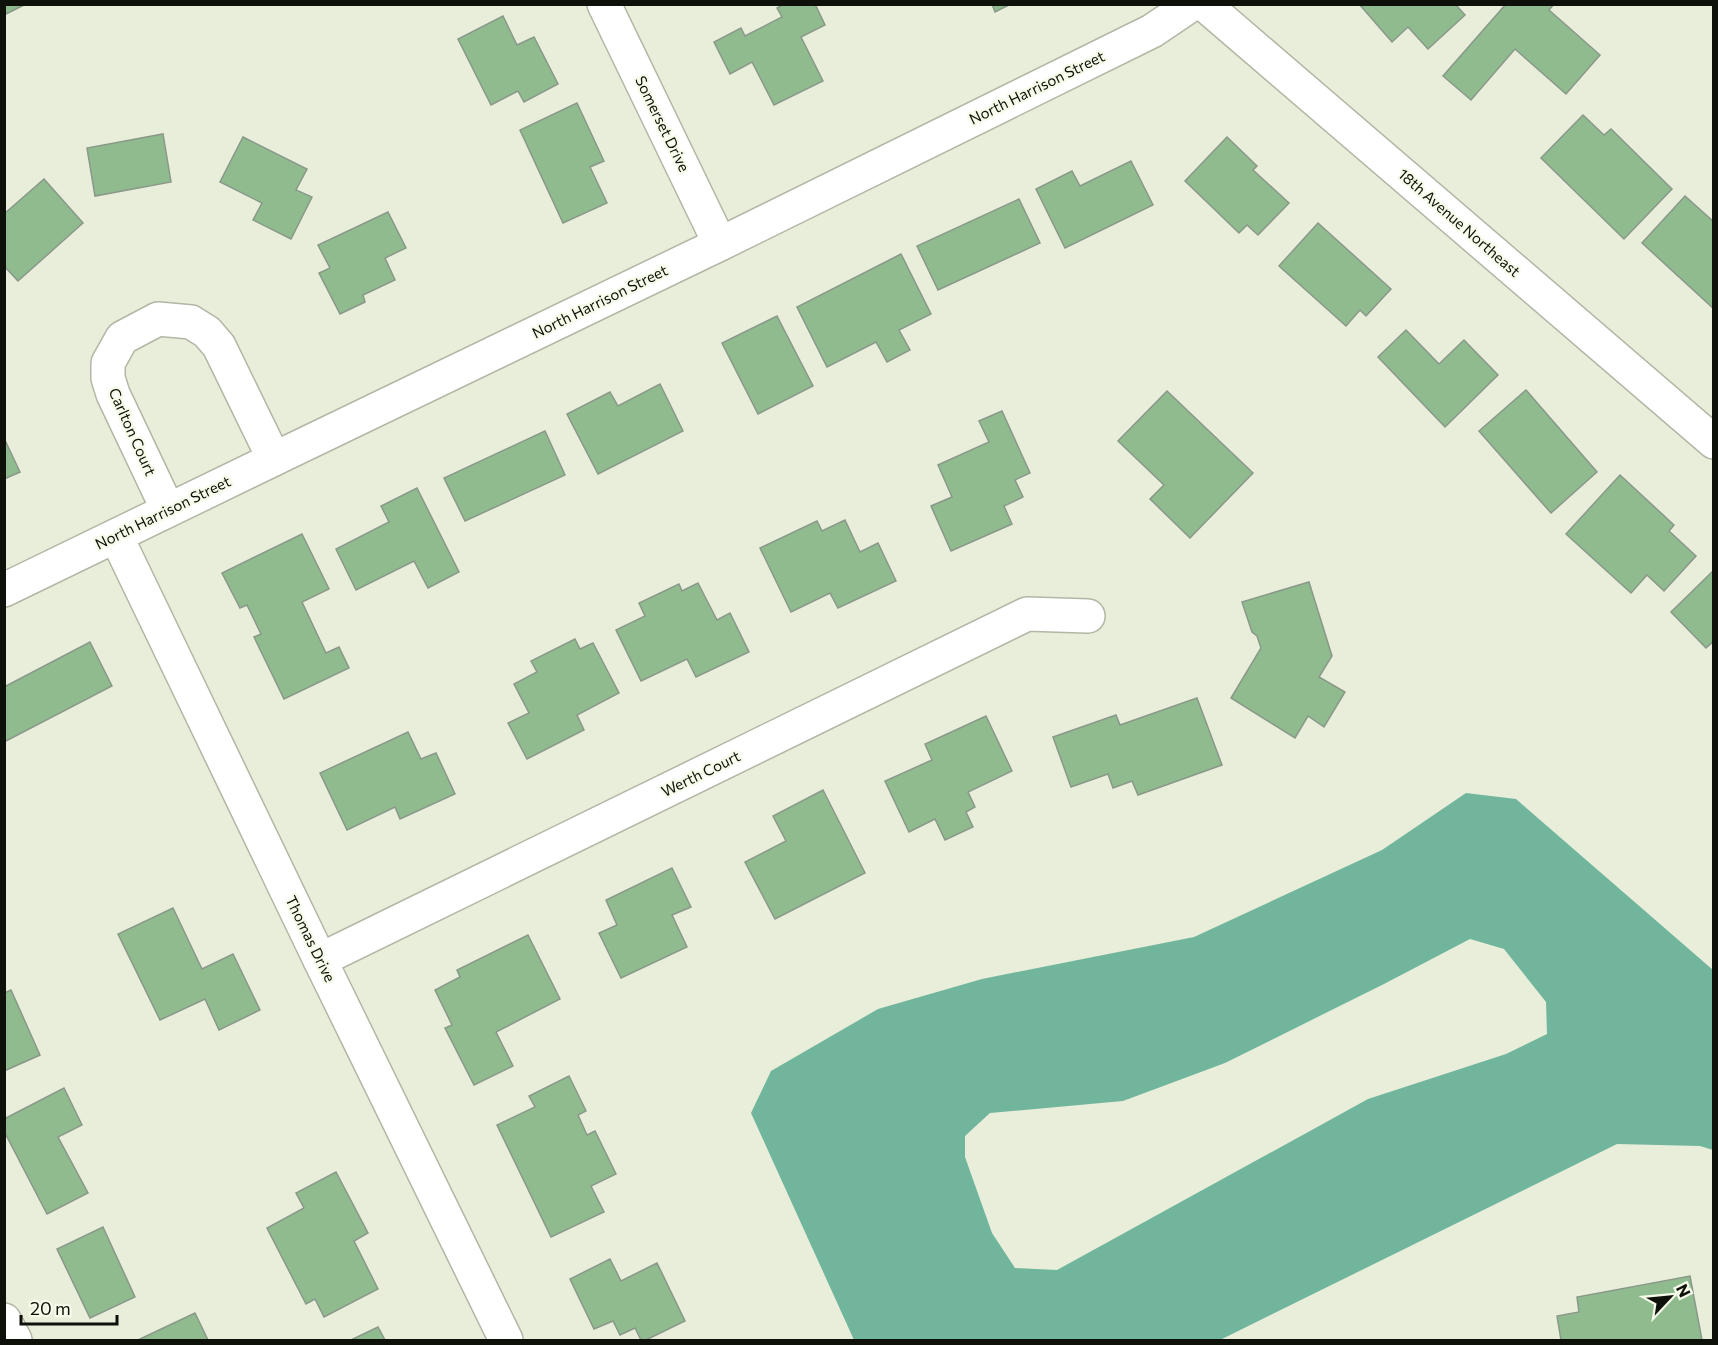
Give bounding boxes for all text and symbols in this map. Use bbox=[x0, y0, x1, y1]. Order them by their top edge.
street label: North Harrison Street bbox=[966, 46, 1107, 128]
street label: Somerset Drive bbox=[632, 73, 694, 174]
street label: 18th Avenue Northeast bbox=[1395, 164, 1524, 280]
street label: North Harrison Street bbox=[529, 260, 670, 342]
street label: Carlton Court bbox=[106, 385, 160, 478]
street label: North Harrison Street bbox=[92, 471, 233, 553]
street label: Werth Court bbox=[658, 746, 743, 800]
street label: Thomas Drive bbox=[282, 892, 340, 985]
north arrow bbox=[1640, 1267, 1700, 1327]
text: N bbox=[1673, 1281, 1695, 1300]
scale bar bbox=[21, 1288, 117, 1326]
text: 20 m bbox=[30, 1297, 71, 1319]

